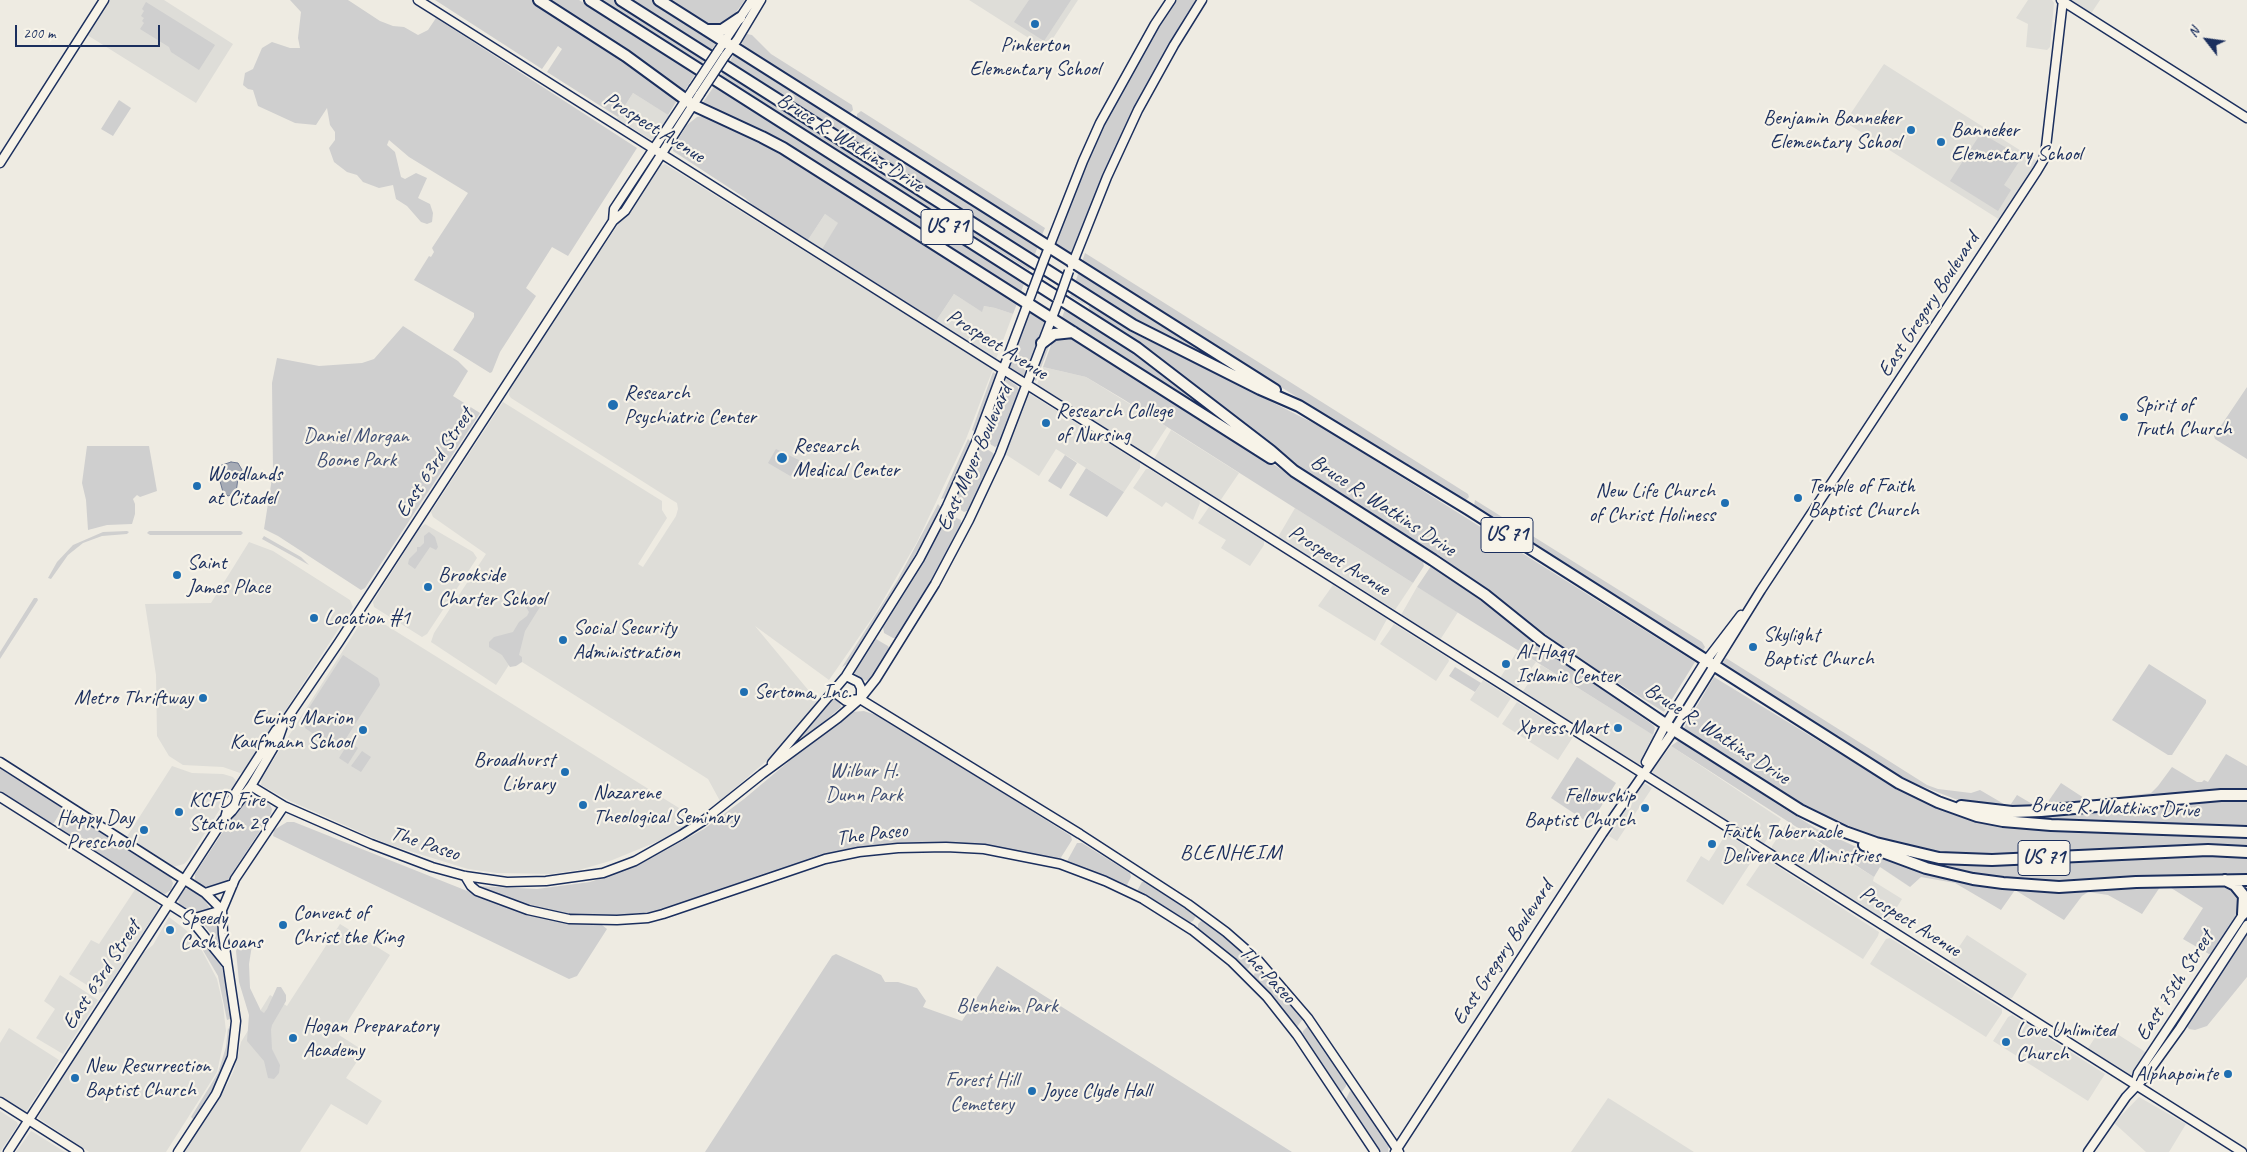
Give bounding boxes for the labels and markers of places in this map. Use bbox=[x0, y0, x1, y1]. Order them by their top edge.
marker: Pinkerton Elementary School bbox=[1029, 18, 1041, 30]
place label: Pinkerton Elementary School bbox=[969, 32, 1101, 82]
place label: Benjamin Banneker Elementary School bbox=[1763, 105, 1901, 155]
place label: Banneker Elementary School bbox=[1951, 117, 2082, 167]
marker: Benjamin Banneker Elementary School bbox=[1905, 124, 1917, 136]
marker: Banneker Elementary School bbox=[1935, 136, 1947, 148]
place label: Research Psychiatric Center bbox=[624, 380, 756, 430]
place label: Spirit of Truth Church bbox=[2134, 392, 2231, 442]
marker: Research Psychiatric Center bbox=[606, 398, 620, 412]
place label: Research College of Nursing bbox=[1056, 398, 1172, 448]
marker: Spirit of Truth Church bbox=[2118, 411, 2130, 423]
marker: Research College of Nursing bbox=[1040, 417, 1052, 429]
place label: Research Medical Center bbox=[793, 433, 899, 483]
marker: Research Medical Center bbox=[775, 451, 789, 465]
place label: Woodlands at Citadel bbox=[207, 461, 282, 511]
place label: Temple of Faith Baptist Church bbox=[1808, 473, 1919, 523]
place label: New Life Church of Christ Holiness bbox=[1589, 478, 1715, 528]
marker: Woodlands at Citadel bbox=[191, 480, 203, 492]
marker: Temple of Faith Baptist Church bbox=[1792, 492, 1804, 504]
marker: New Life Church of Christ Holiness bbox=[1719, 497, 1731, 509]
place label: Saint James Place bbox=[187, 550, 270, 600]
place label: Brookside Charter School bbox=[438, 562, 546, 612]
marker: Saint James Place bbox=[171, 569, 183, 581]
marker: Brookside Charter School bbox=[422, 581, 434, 593]
place label: Location #1 bbox=[324, 605, 410, 631]
marker: Location #1 bbox=[308, 612, 320, 624]
place label: Social Security Administration bbox=[573, 615, 680, 665]
place label: Skylight Baptist Church bbox=[1763, 622, 1874, 672]
marker: Social Security Administration bbox=[557, 634, 569, 646]
place label: Al-Haqq Islamic Center bbox=[1516, 639, 1620, 689]
marker: Skylight Baptist Church bbox=[1747, 641, 1759, 653]
marker: Al-Haqq Islamic Center bbox=[1500, 658, 1512, 670]
place label: Sertoma, Inc. bbox=[754, 679, 851, 705]
place label: Metro Thriftway bbox=[74, 685, 193, 711]
marker: Sertoma, Inc. bbox=[738, 686, 750, 698]
marker: Metro Thriftway bbox=[197, 692, 209, 704]
place label: Ewing Marion Kaufmann School bbox=[230, 705, 353, 755]
place label: Xpress Mart bbox=[1516, 715, 1608, 741]
marker: Xpress Mart bbox=[1612, 722, 1624, 734]
marker: Ewing Marion Kaufmann School bbox=[357, 724, 369, 736]
place label: Broadhurst Library bbox=[473, 747, 555, 797]
marker: Broadhurst Library bbox=[559, 766, 571, 778]
place label: Nazarene Theological Seminary bbox=[593, 780, 739, 830]
place label: Fellowship Baptist Church bbox=[1524, 783, 1635, 833]
place label: KCFD Fire Station 29 bbox=[189, 787, 267, 837]
marker: Nazarene Theological Seminary bbox=[577, 799, 589, 811]
marker: Fellowship Baptist Church bbox=[1639, 802, 1651, 814]
place label: Happy Day Preschool bbox=[57, 805, 134, 855]
marker: KCFD Fire Station 29 bbox=[173, 806, 185, 818]
place label: Faith Tabernacle Deliverance Ministries bbox=[1722, 819, 1880, 869]
marker: Happy Day Preschool bbox=[138, 824, 150, 836]
marker: Faith Tabernacle Deliverance Ministries bbox=[1706, 838, 1718, 850]
place label: Convent of Christ the King bbox=[293, 900, 403, 950]
place label: Speedy Cash Loans bbox=[180, 905, 262, 955]
marker: Convent of Christ the King bbox=[277, 919, 289, 931]
marker: Speedy Cash Loans bbox=[164, 924, 176, 936]
place label: Hogan Preparatory Academy bbox=[303, 1013, 438, 1063]
place label: Love Unlimited Church bbox=[2016, 1017, 2116, 1067]
marker: Hogan Preparatory Academy bbox=[287, 1032, 299, 1044]
marker: Love Unlimited Church bbox=[2000, 1036, 2012, 1048]
place label: New Resurrection Baptist Church bbox=[85, 1053, 211, 1103]
place label: Alphapointe bbox=[2135, 1061, 2218, 1087]
marker: Alphapointe bbox=[2222, 1068, 2234, 1080]
marker: New Resurrection Baptist Church bbox=[69, 1072, 81, 1084]
place label: Joyce Clyde Hall bbox=[1042, 1078, 1151, 1104]
marker: Joyce Clyde Hall bbox=[1026, 1085, 1038, 1097]

